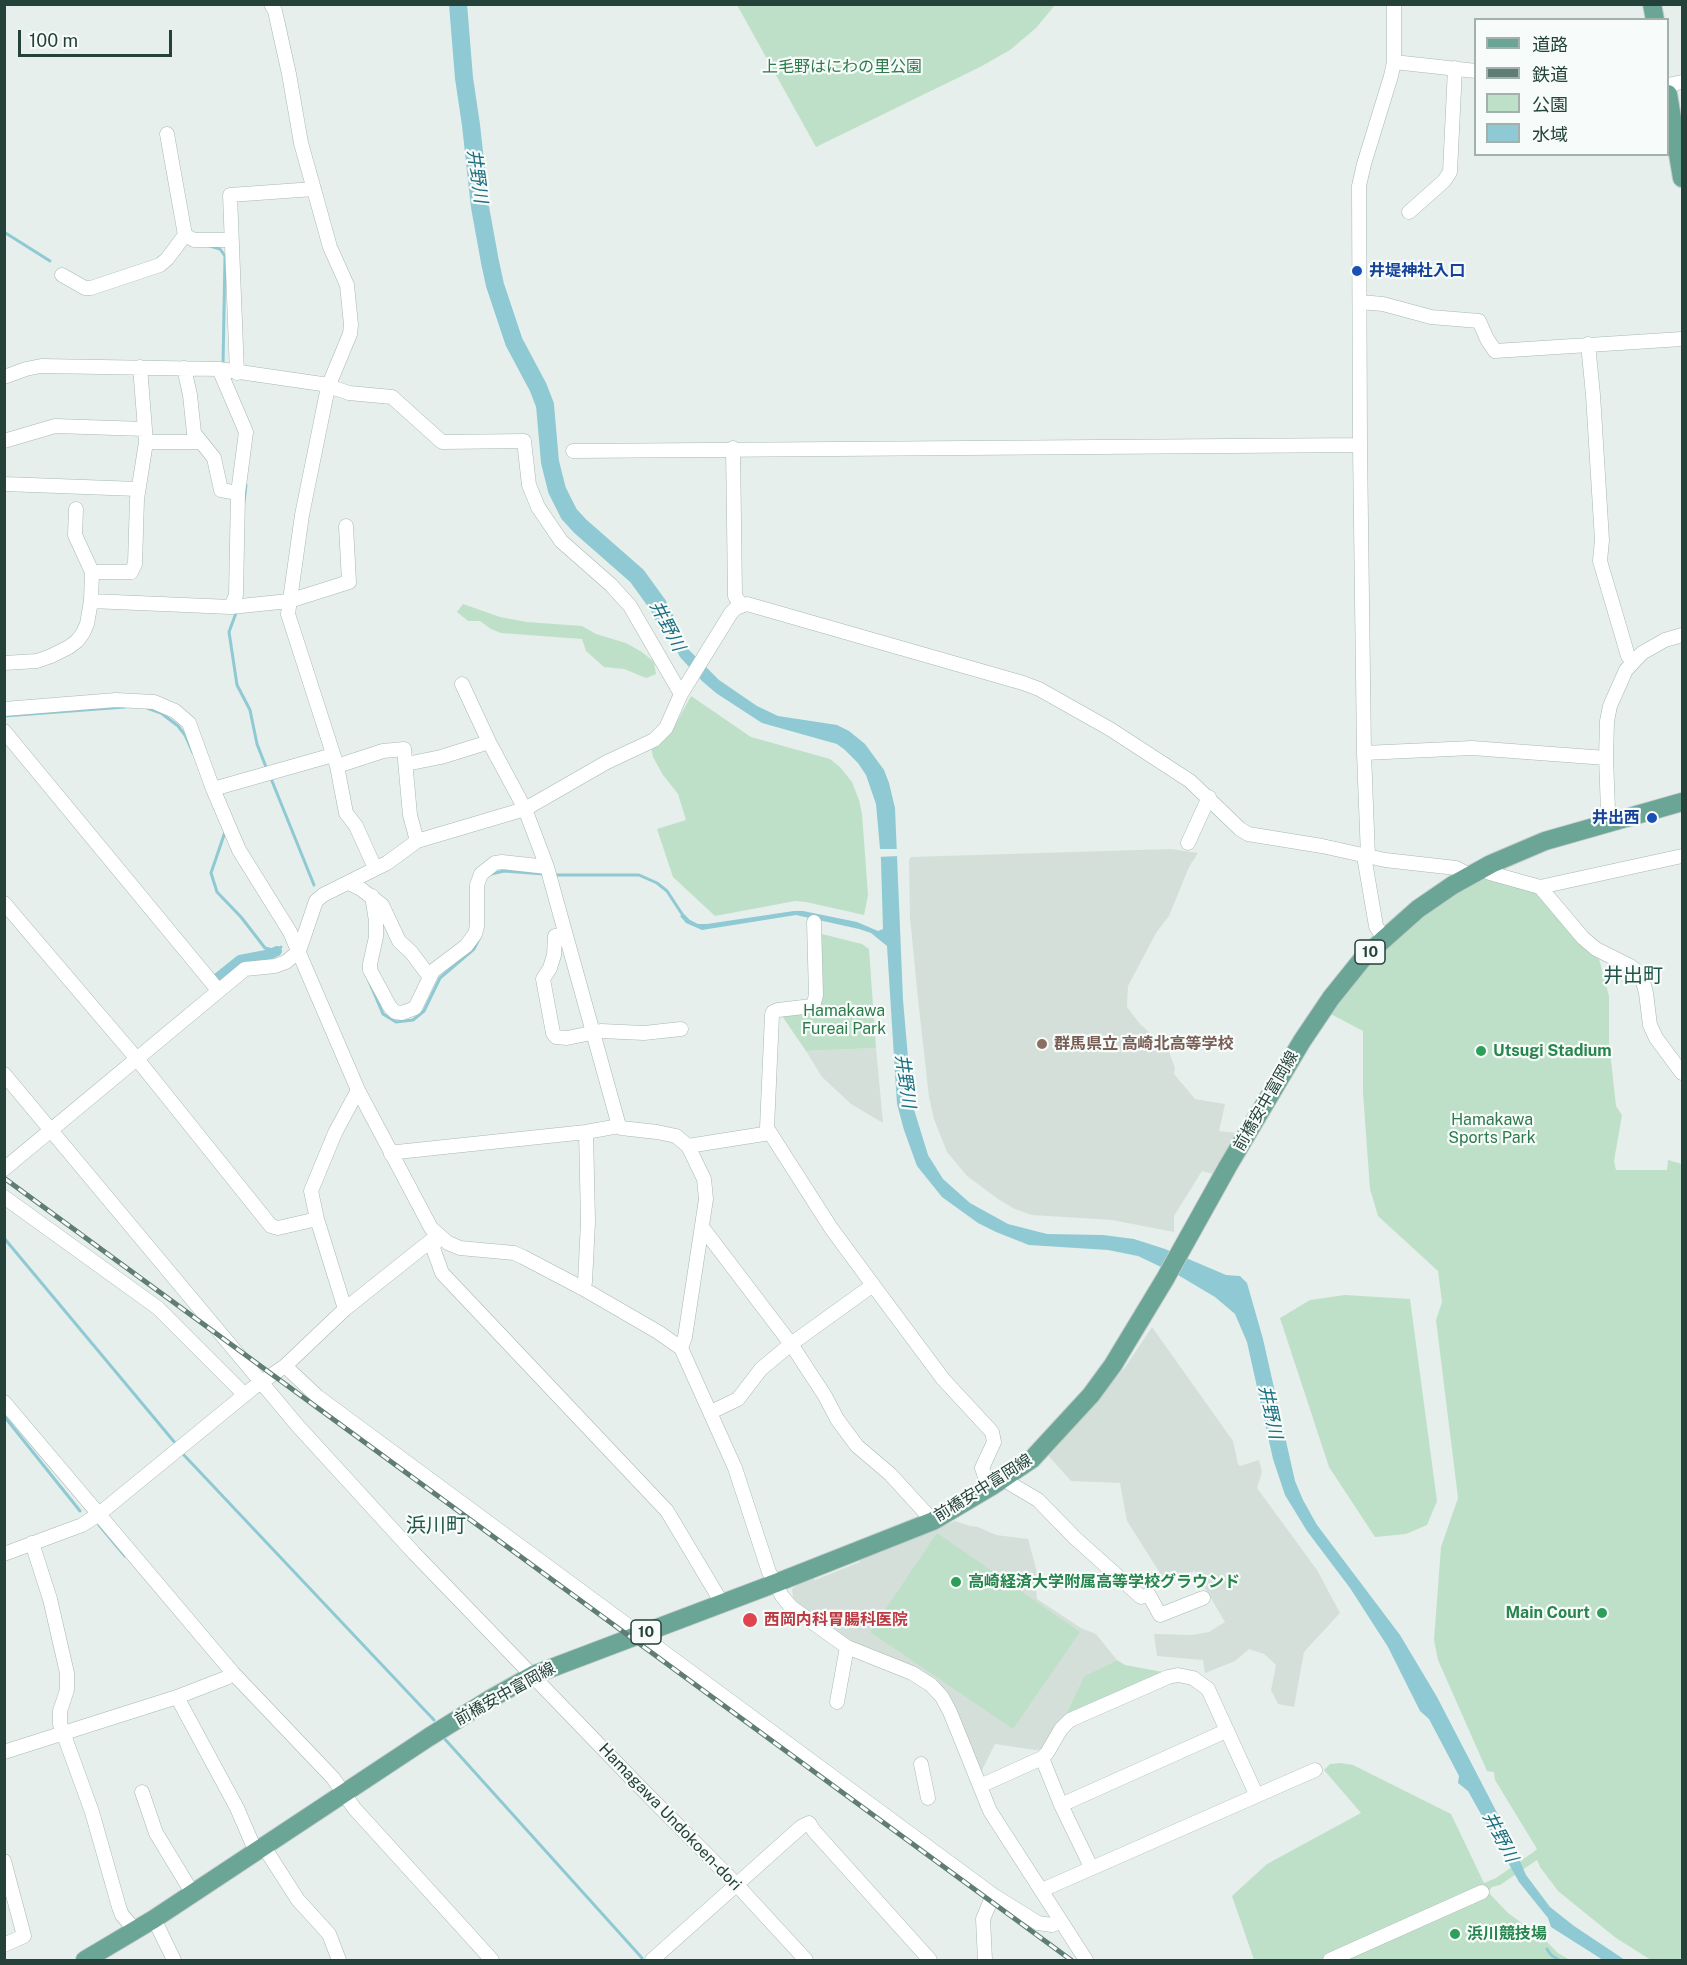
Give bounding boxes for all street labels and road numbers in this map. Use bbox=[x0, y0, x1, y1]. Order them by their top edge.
road number: 10 bbox=[1355, 940, 1385, 964]
street label: 前橋安中富岡線 bbox=[1230, 1048, 1302, 1154]
street label: 前橋安中富岡線 bbox=[930, 1450, 1036, 1526]
road number: 10 bbox=[631, 1620, 661, 1644]
street label: 前橋安中富岡線 bbox=[451, 1658, 559, 1730]
street label: Hamagawa Undokoen-dori bbox=[595, 1739, 745, 1895]

